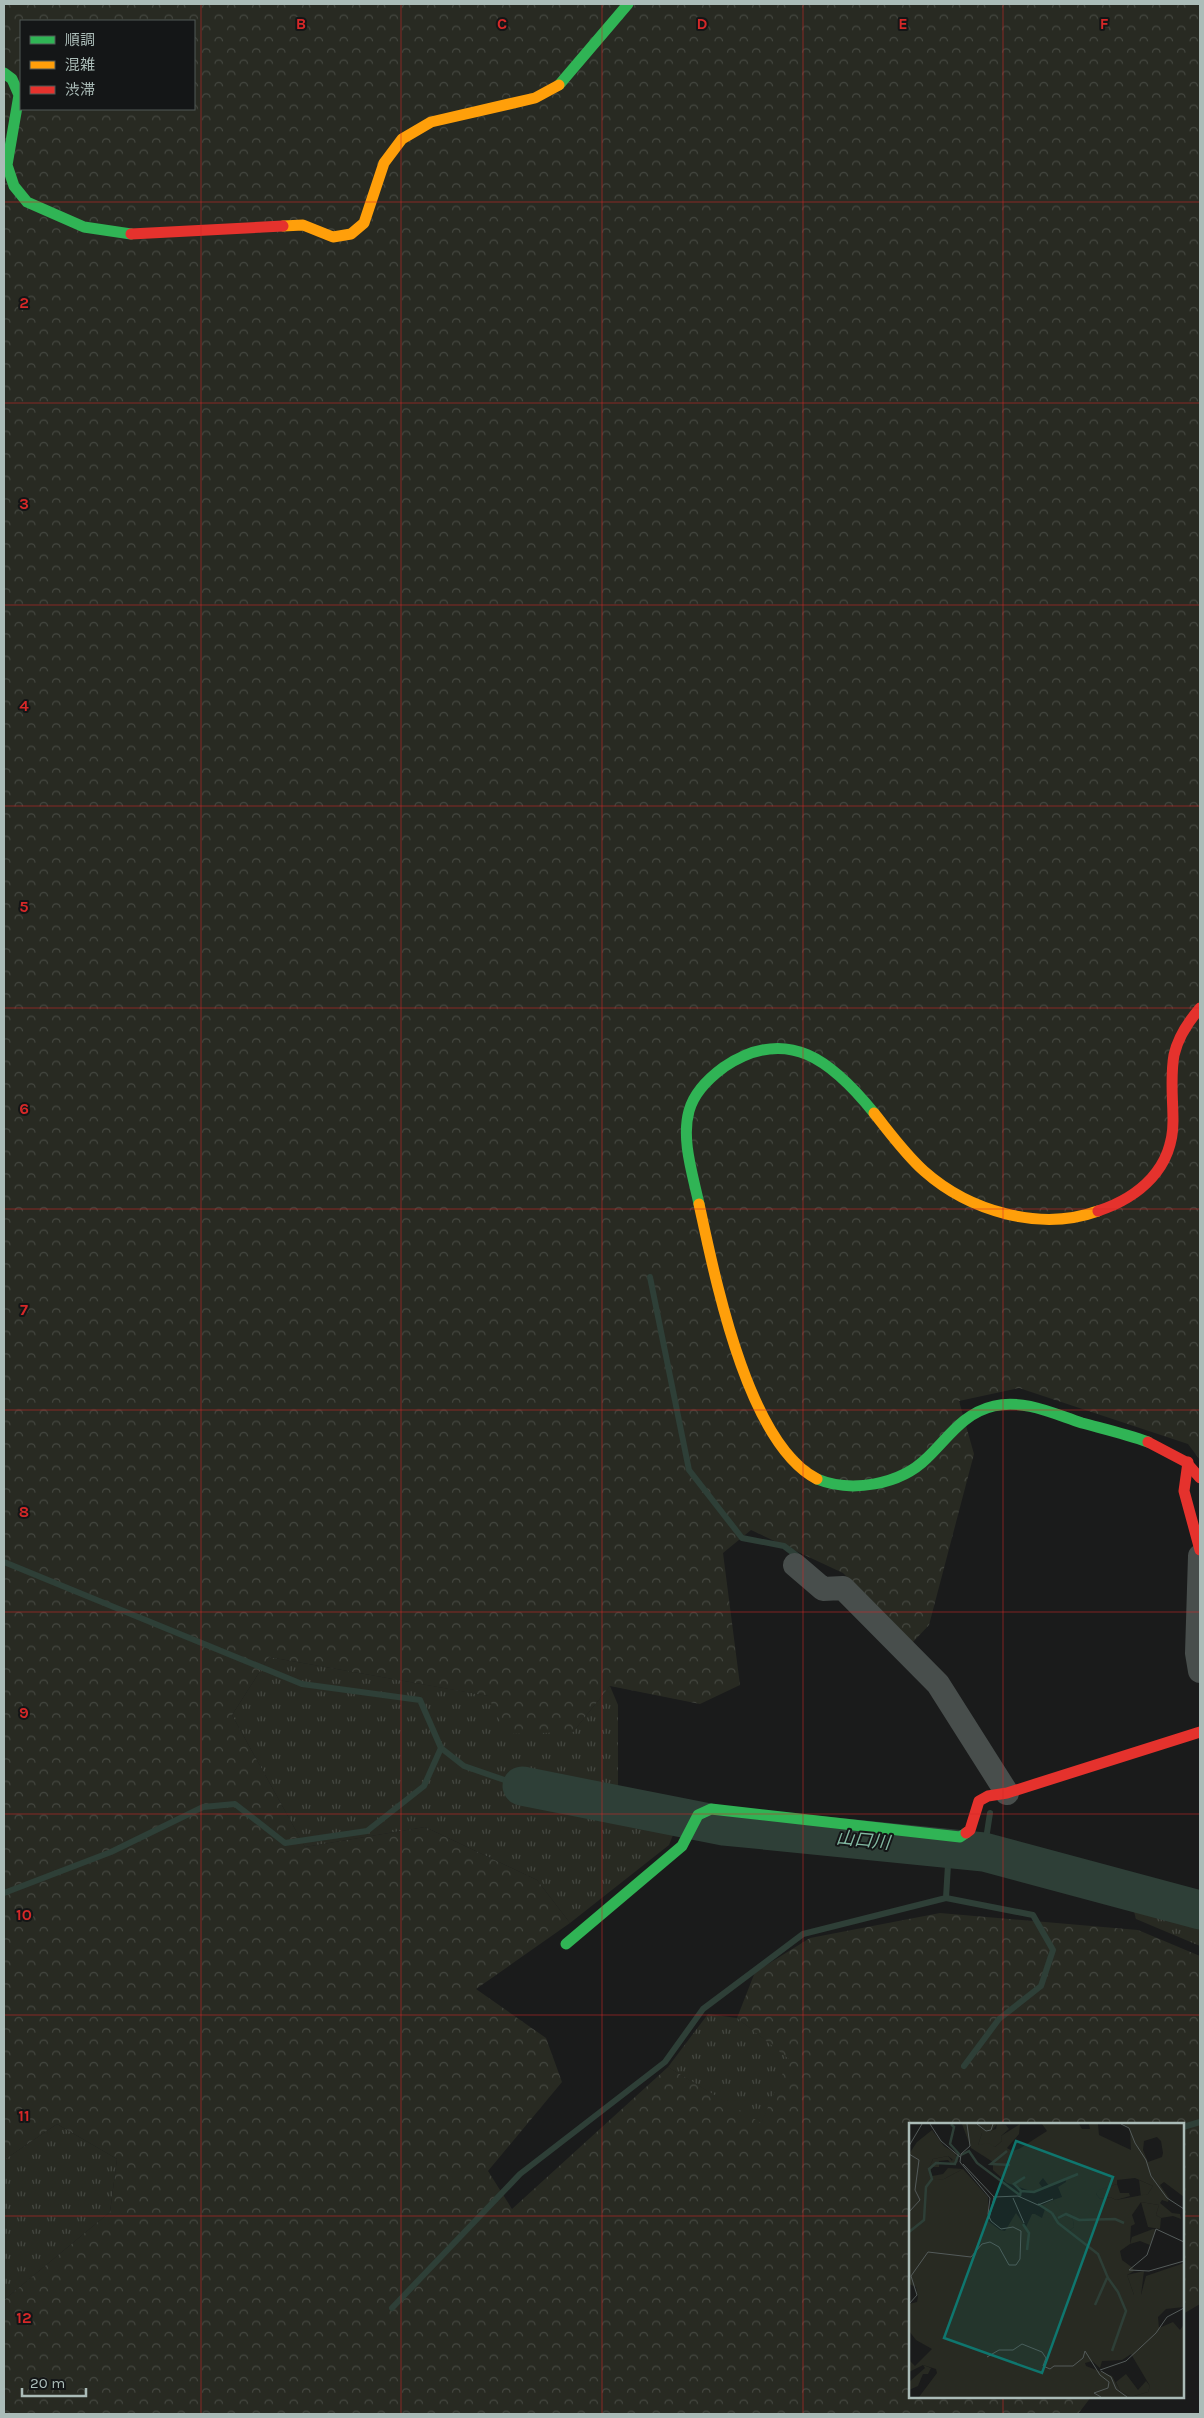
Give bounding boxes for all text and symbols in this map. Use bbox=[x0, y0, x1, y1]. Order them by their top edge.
text: B bbox=[296, 14, 306, 33]
text: C bbox=[497, 14, 507, 33]
text: D bbox=[697, 14, 708, 33]
text: E bbox=[898, 14, 908, 33]
text: F bbox=[1100, 14, 1109, 33]
legend bbox=[20, 20, 195, 110]
text: 順調 bbox=[65, 31, 95, 49]
text: 混雑 bbox=[65, 56, 95, 74]
text: 渋滞 bbox=[65, 81, 95, 99]
text: 2 bbox=[19, 293, 29, 312]
text: 3 bbox=[19, 494, 29, 513]
text: 4 bbox=[19, 696, 29, 715]
text: 5 bbox=[19, 897, 29, 916]
text: 6 bbox=[19, 1099, 29, 1118]
text: 7 bbox=[20, 1300, 28, 1319]
text: 8 bbox=[19, 1502, 29, 1521]
text: 9 bbox=[19, 1703, 29, 1722]
water label: 山口川 bbox=[835, 1826, 893, 1854]
text: 10 bbox=[16, 1905, 32, 1924]
text: 11 bbox=[18, 2106, 30, 2125]
inset map bbox=[909, 2123, 1184, 2398]
text: 12 bbox=[16, 2308, 32, 2327]
scale bar bbox=[22, 2366, 86, 2398]
text: 20 m bbox=[30, 2374, 65, 2392]

